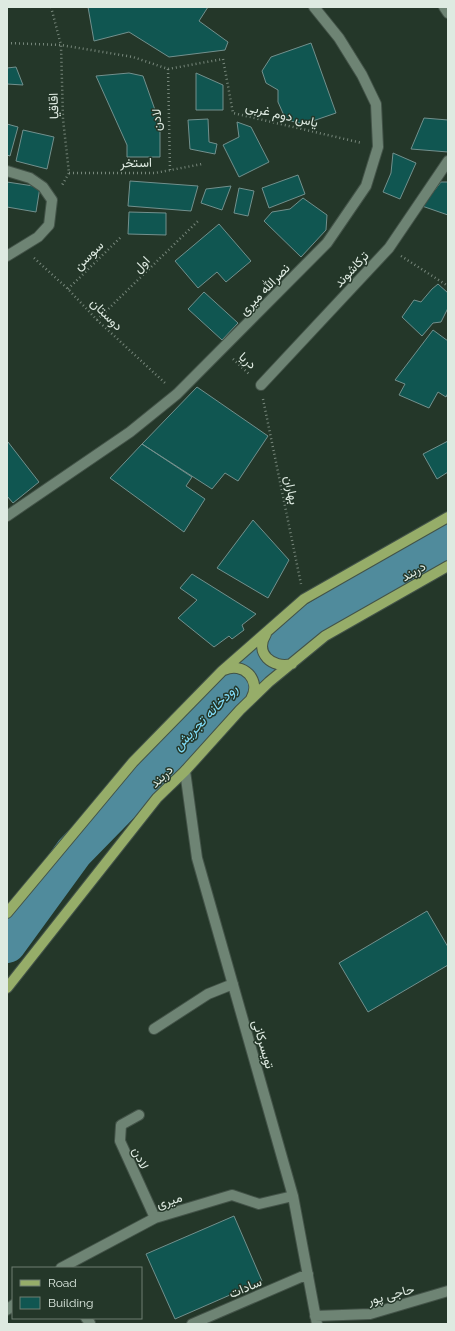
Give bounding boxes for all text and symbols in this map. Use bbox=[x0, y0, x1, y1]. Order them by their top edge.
street label: اقاقیا bbox=[46, 93, 61, 119]
street label: یاس دوم غربی bbox=[244, 99, 320, 131]
street label: لادن bbox=[149, 109, 165, 131]
street label: استخر bbox=[119, 155, 152, 171]
street label: سوسن bbox=[70, 238, 107, 274]
street label: ترکاشوند bbox=[331, 248, 372, 291]
street label: اول bbox=[130, 253, 153, 276]
street label: نصرالله میری bbox=[236, 260, 294, 319]
street label: دوستان bbox=[87, 295, 126, 334]
street label: دریا bbox=[235, 349, 259, 373]
street label: بهاران bbox=[280, 474, 302, 506]
street label: دربند bbox=[398, 559, 429, 585]
water label: رودخانه تجریش bbox=[169, 680, 242, 754]
street label: دربند bbox=[147, 762, 176, 791]
street label: تویسرکانی bbox=[248, 1018, 278, 1070]
street label: لادن bbox=[128, 1145, 152, 1172]
street label: میری bbox=[154, 1189, 184, 1212]
legend bbox=[12, 1267, 142, 1319]
street label: سادات bbox=[226, 1274, 264, 1301]
text: Road bbox=[48, 1276, 77, 1290]
street label: حاجی پور bbox=[365, 1281, 417, 1310]
text: Building bbox=[48, 1296, 94, 1310]

